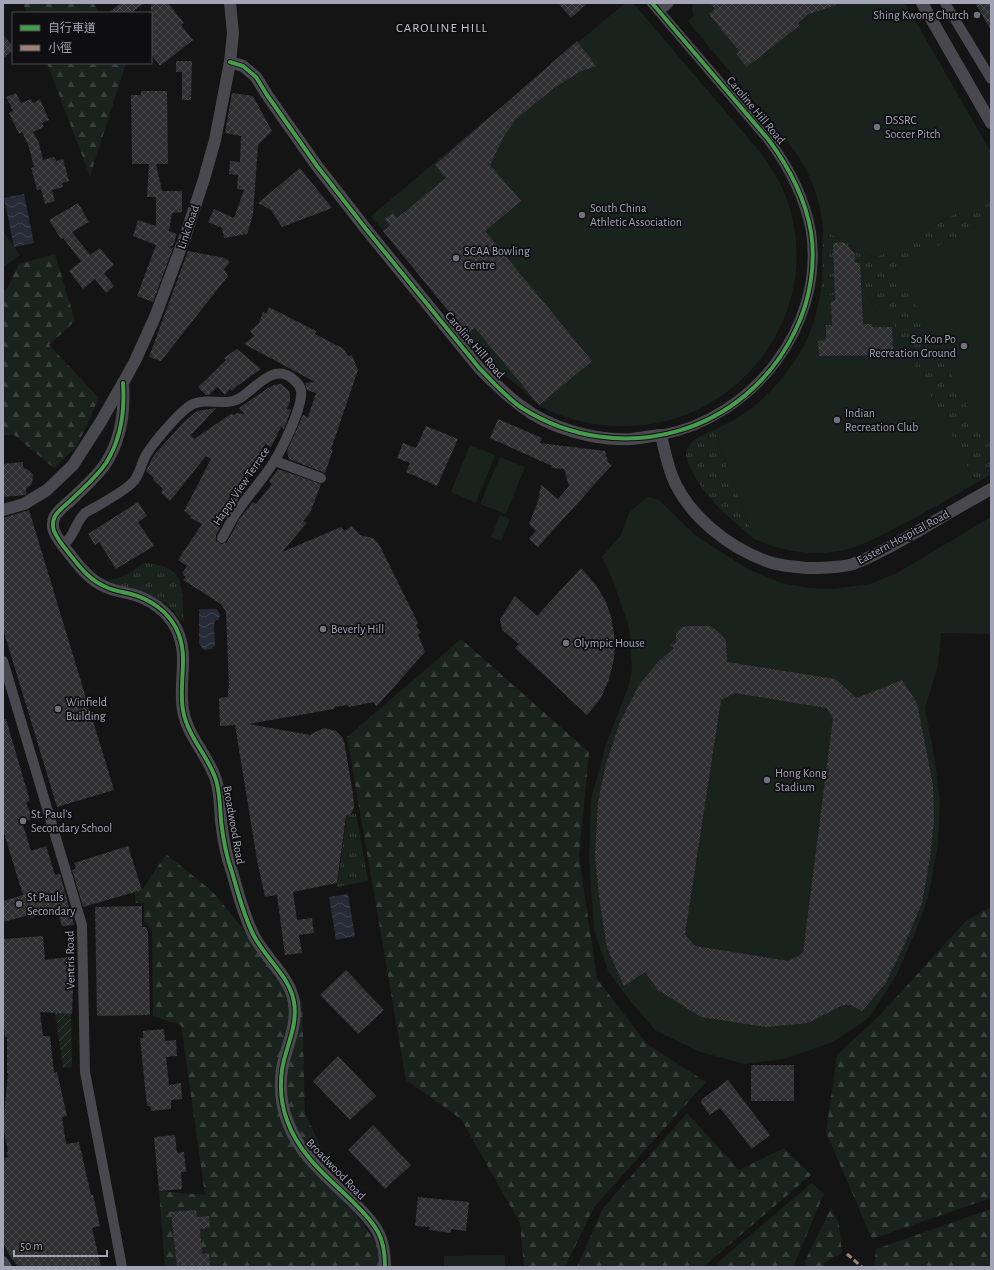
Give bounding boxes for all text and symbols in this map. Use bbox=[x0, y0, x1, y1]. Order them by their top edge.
place label: Shing Kwong Church bbox=[873, 9, 969, 21]
marker: Shing Kwong Church bbox=[972, 10, 982, 20]
legend bbox=[12, 12, 152, 64]
text: 自行車道 bbox=[48, 21, 96, 34]
district label: CAROLINE HILL bbox=[396, 22, 488, 35]
text: 小徑 bbox=[48, 41, 72, 54]
street label: Caroline Hill Road bbox=[724, 74, 788, 146]
place label: DSSRC Soccer Pitch bbox=[885, 114, 941, 140]
marker: DSSRC Soccer Pitch bbox=[872, 122, 882, 132]
place label: South China Athletic Association bbox=[590, 202, 682, 228]
street label: Link Road bbox=[175, 204, 201, 250]
marker: South China Athletic Association bbox=[577, 210, 587, 220]
place label: SCAA Bowling Centre bbox=[464, 245, 530, 271]
marker: SCAA Bowling Centre bbox=[451, 253, 461, 263]
street label: Caroline Hill Road bbox=[443, 309, 507, 381]
place label: So Kon Po Recreation Ground bbox=[869, 333, 956, 359]
marker: So Kon Po Recreation Ground bbox=[959, 341, 969, 351]
place label: Indian Recreation Club bbox=[845, 407, 918, 433]
marker: Indian Recreation Club bbox=[832, 415, 842, 425]
street label: Happy View Terrace bbox=[210, 445, 272, 528]
street label: Eastern Hospital Road bbox=[855, 508, 951, 566]
place label: Beverly Hill bbox=[331, 623, 384, 636]
marker: Beverly Hill bbox=[318, 624, 328, 634]
place label: Olympic House bbox=[574, 637, 645, 650]
marker: Olympic House bbox=[561, 638, 571, 648]
place label: Winfield Building bbox=[66, 696, 107, 722]
marker: Winfield Building bbox=[53, 704, 63, 714]
place label: Hong Kong Stadium bbox=[775, 767, 827, 793]
marker: Hong Kong Stadium bbox=[762, 775, 772, 785]
street label: Broadwood Road bbox=[221, 785, 247, 865]
place label: St. Paul's Secondary School bbox=[31, 808, 112, 835]
marker: St. Paul's Secondary School bbox=[18, 816, 28, 826]
place label: St Pauls Secondary bbox=[27, 891, 75, 918]
marker: St Pauls Secondary bbox=[14, 899, 24, 909]
street label: Ventris Road bbox=[63, 930, 77, 990]
street label: Broadwood Road bbox=[304, 1136, 368, 1202]
scale bar bbox=[14, 1232, 107, 1258]
text: 50 m bbox=[20, 1240, 43, 1252]

